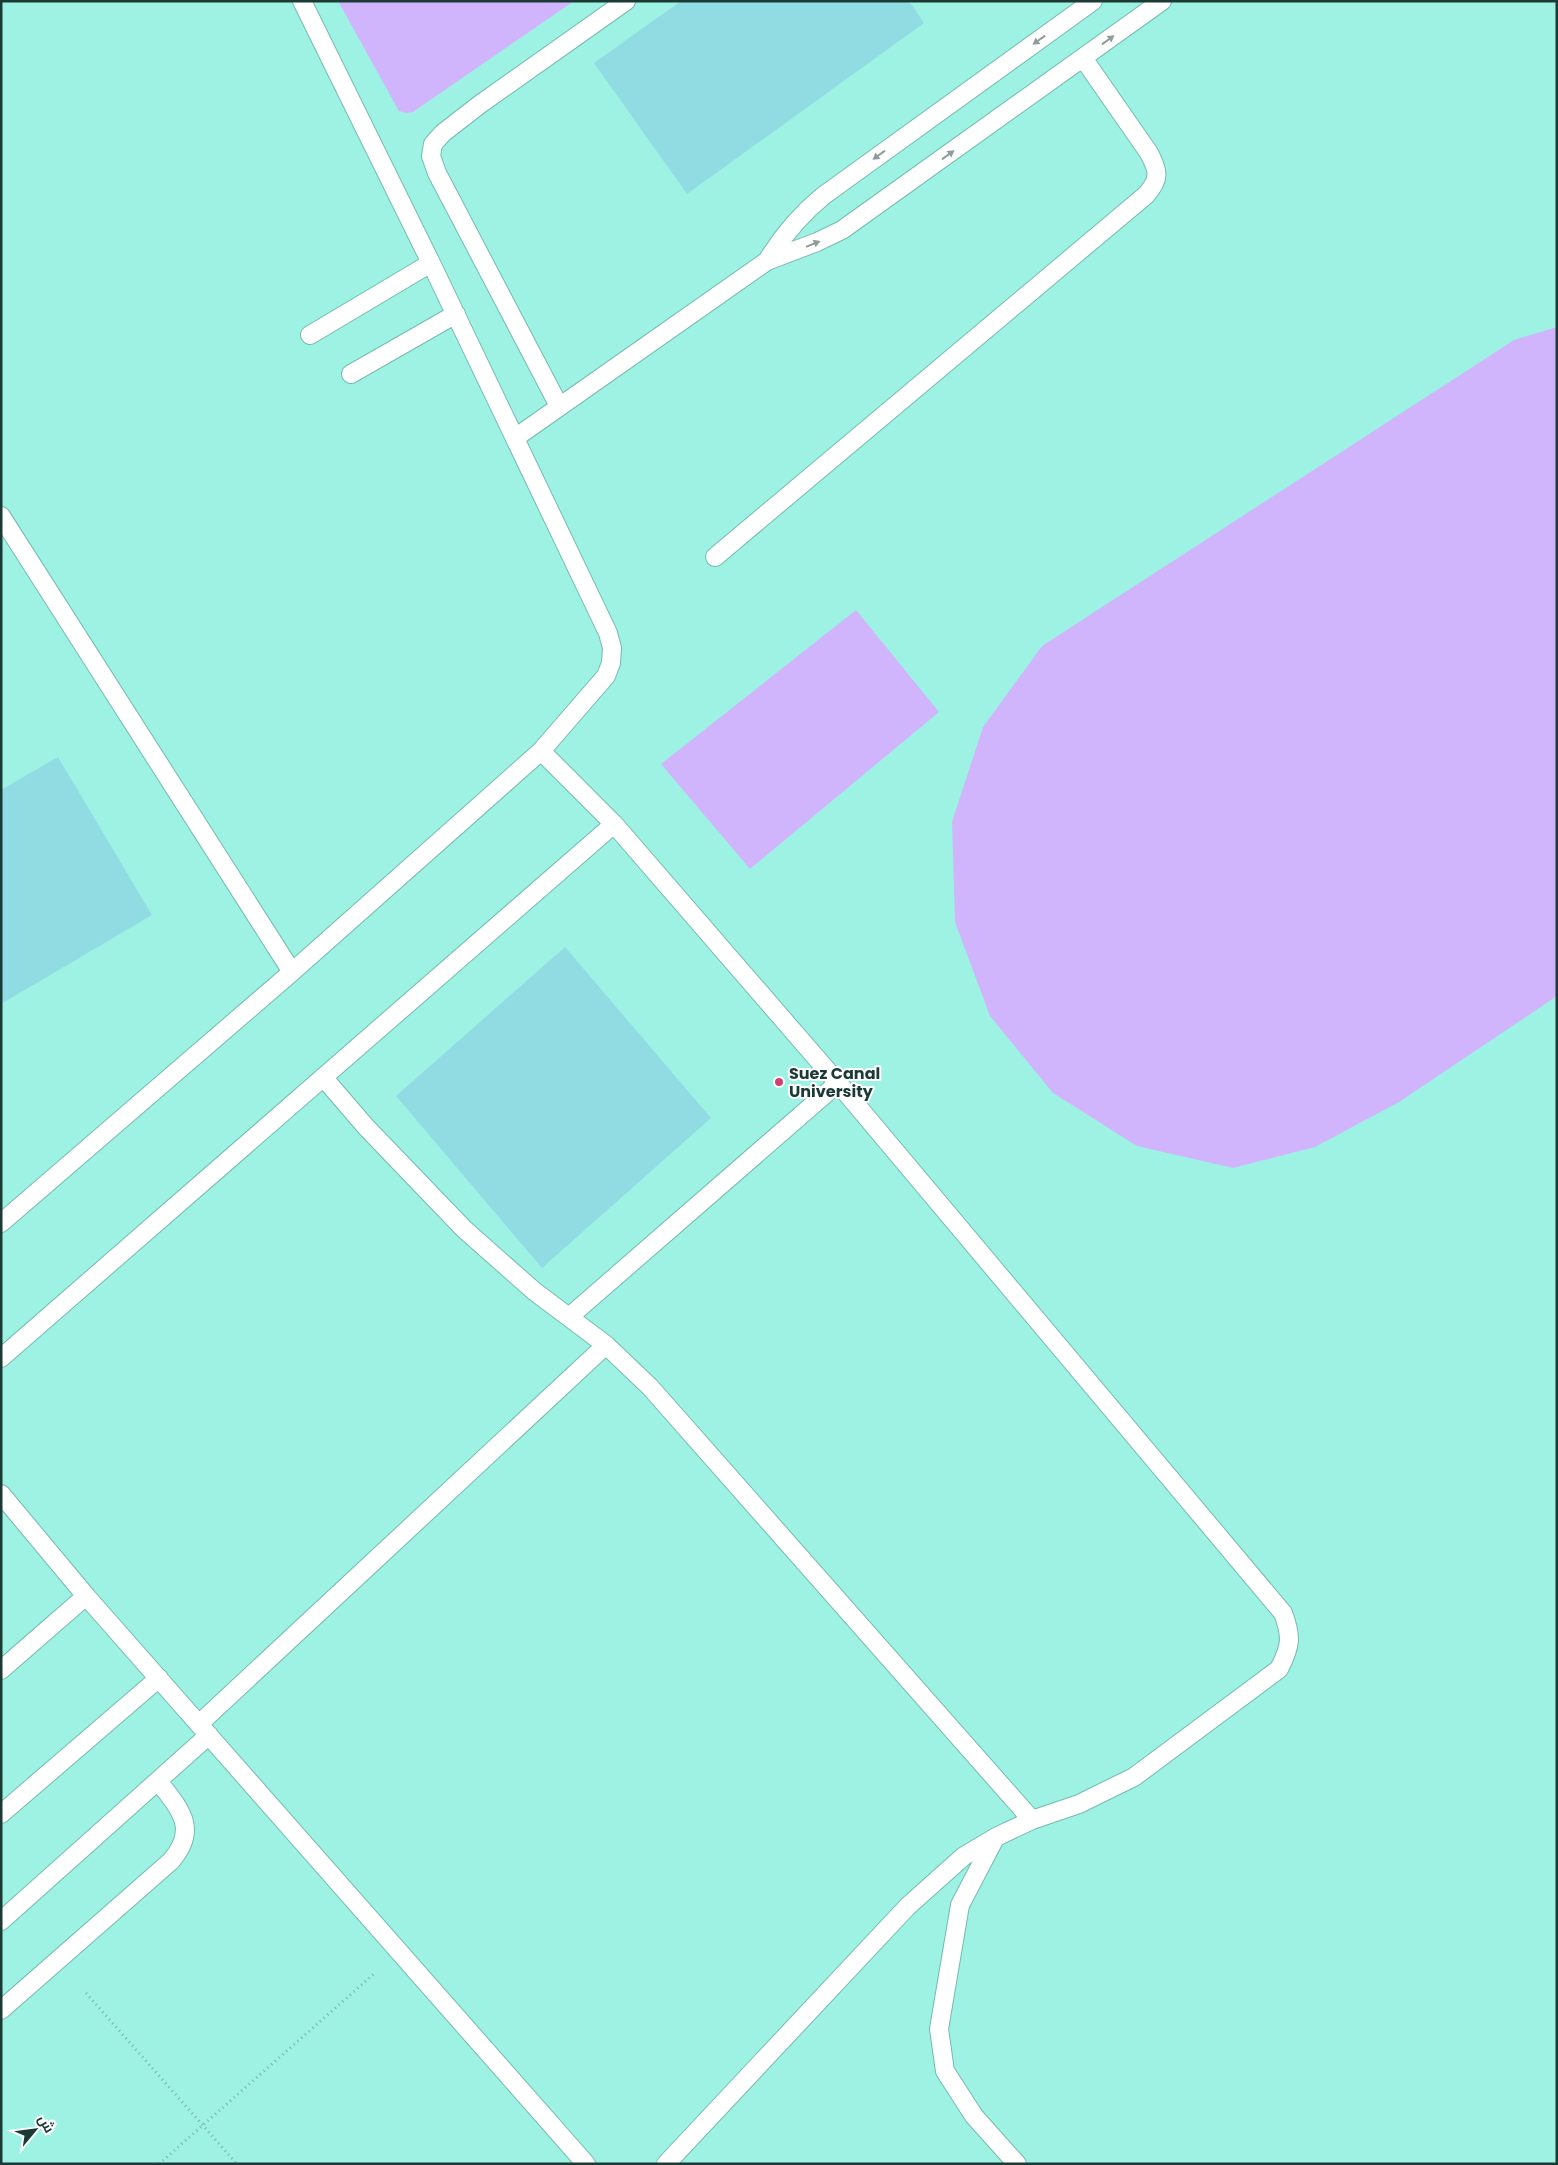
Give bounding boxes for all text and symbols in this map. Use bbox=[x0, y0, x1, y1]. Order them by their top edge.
one-way arrow bbox=[1032, 35, 1046, 45]
one-way arrow bbox=[1102, 35, 1115, 45]
one-way arrow bbox=[872, 150, 886, 160]
one-way arrow bbox=[941, 150, 955, 160]
one-way arrow bbox=[805, 239, 820, 247]
place label: Suez Canal University bbox=[789, 1062, 880, 1103]
marker: Suez Canal University bbox=[773, 1076, 785, 1088]
north arrow bbox=[10, 2105, 60, 2155]
text: ش bbox=[33, 2111, 59, 2136]

